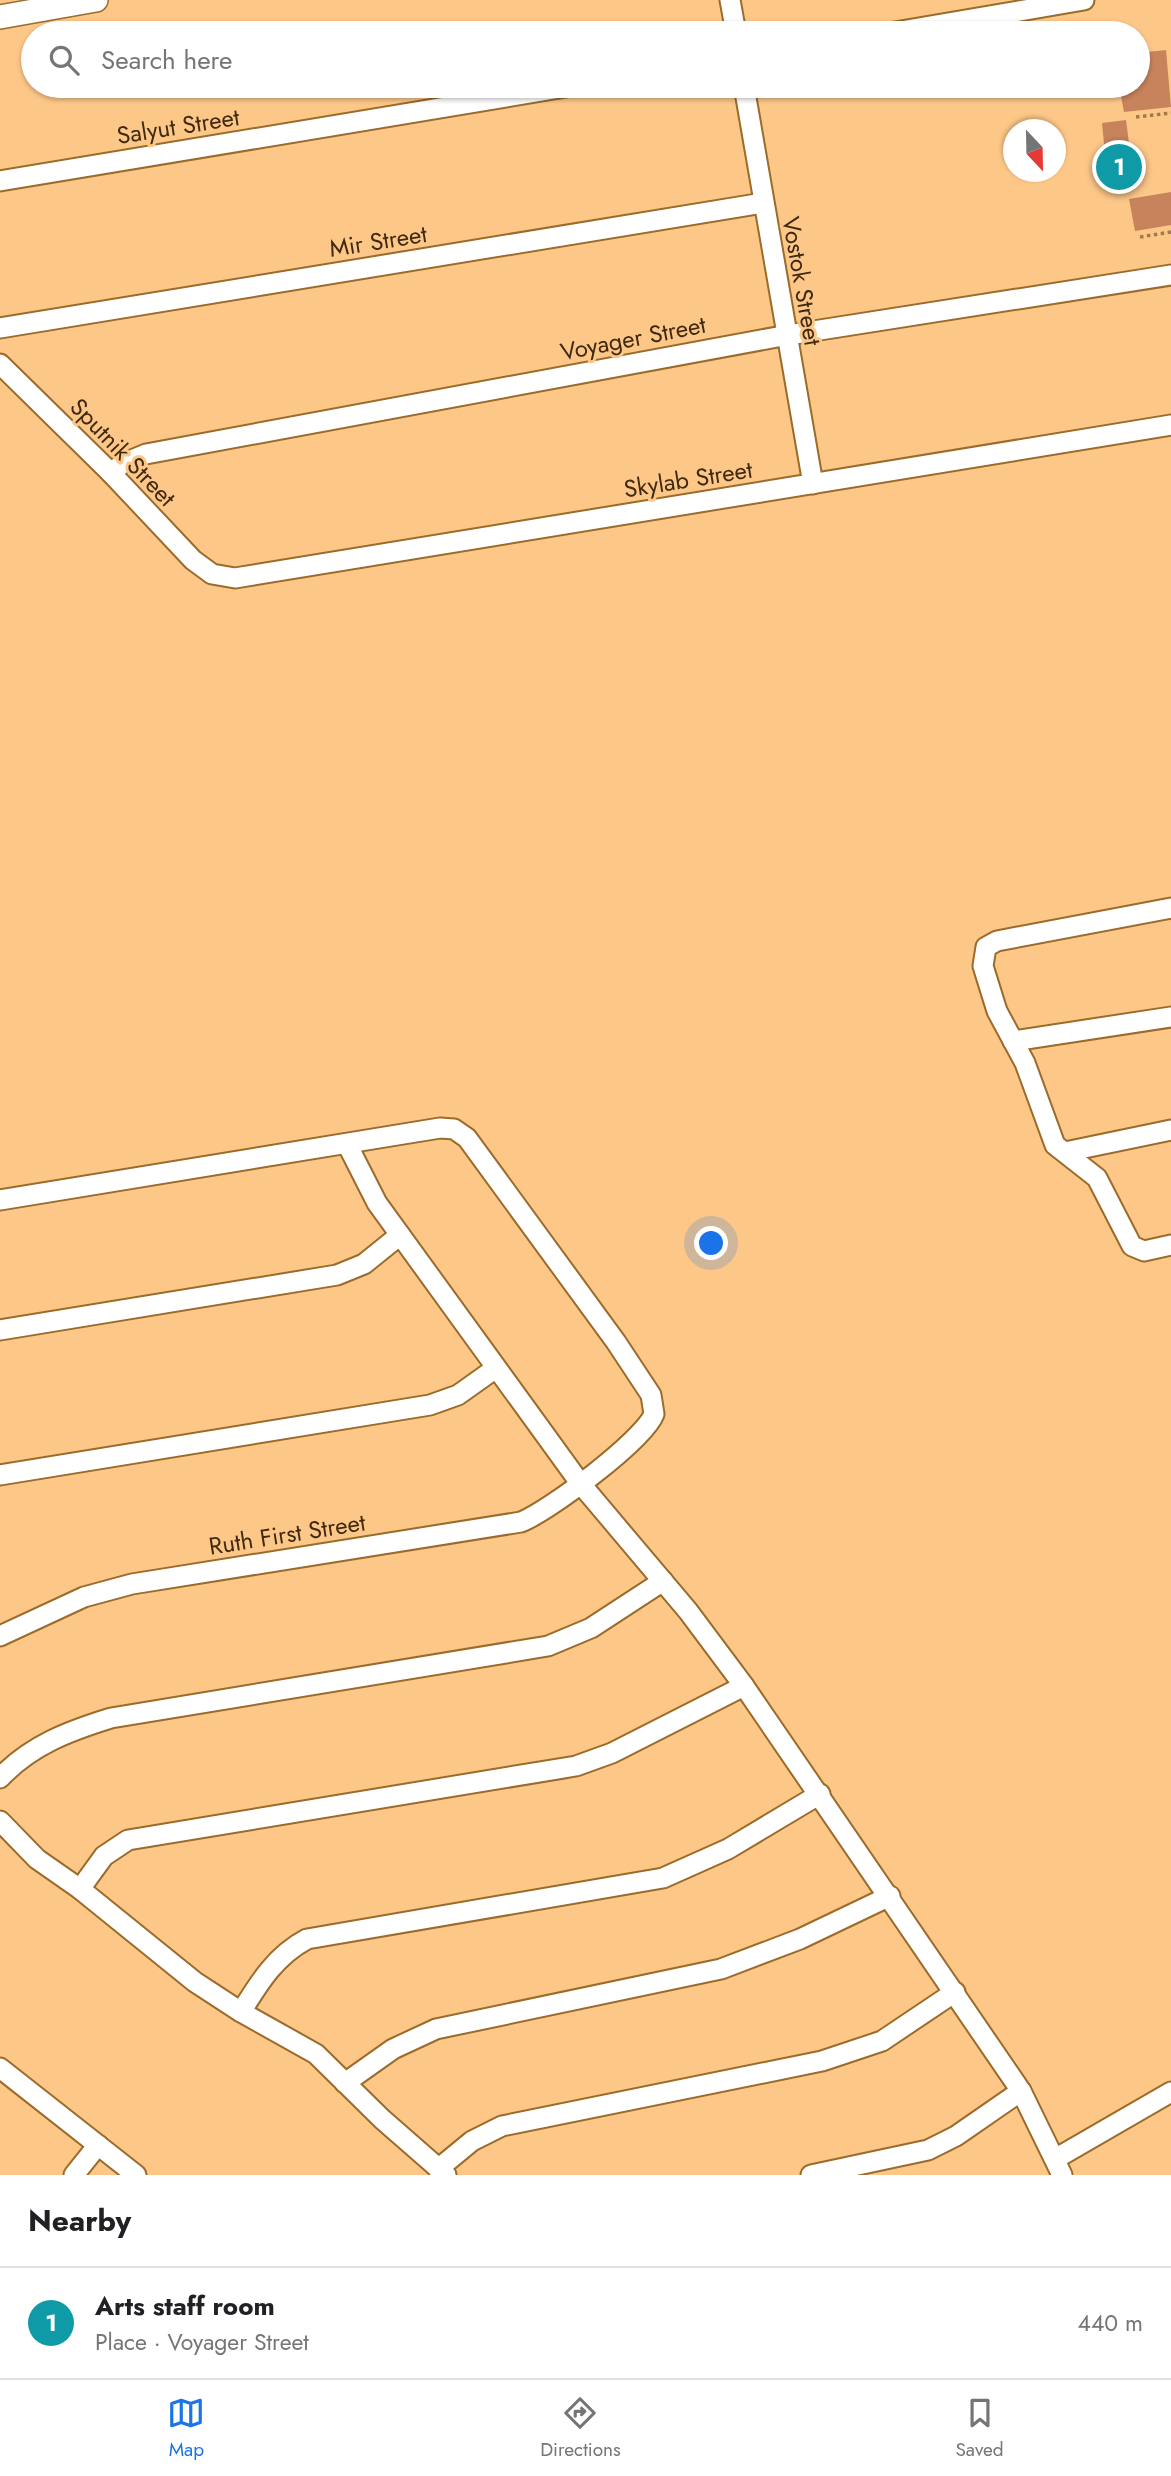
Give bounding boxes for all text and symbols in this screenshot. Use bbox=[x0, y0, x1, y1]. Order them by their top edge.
search box bbox=[21, 21, 1150, 98]
icon: search bbox=[45, 41, 83, 79]
text: Search here bbox=[101, 41, 233, 79]
street label: Salyut Street bbox=[114, 99, 242, 153]
north arrow bbox=[1003, 119, 1066, 182]
pin: 1 bbox=[1096, 141, 1142, 193]
street label: Vostok Street bbox=[773, 214, 831, 349]
street label: Mir Street bbox=[327, 216, 430, 266]
street label: Voyager Street bbox=[557, 307, 709, 369]
street label: Sputnik Street bbox=[62, 390, 184, 514]
street label: Skylab Street bbox=[621, 452, 755, 506]
your location bbox=[694, 1226, 728, 1260]
street label: Ruth First Street bbox=[206, 1504, 368, 1564]
text: Nearby bbox=[28, 2199, 131, 2242]
text: Arts staff room bbox=[95, 2287, 275, 2325]
text: 1 bbox=[45, 2306, 57, 2340]
text: 440 m bbox=[1078, 2306, 1143, 2340]
text: Place · Voyager Street bbox=[95, 2325, 309, 2359]
tab: Map bbox=[167, 2394, 205, 2463]
tab: Directions bbox=[540, 2394, 621, 2463]
tab: Saved bbox=[955, 2394, 1004, 2463]

